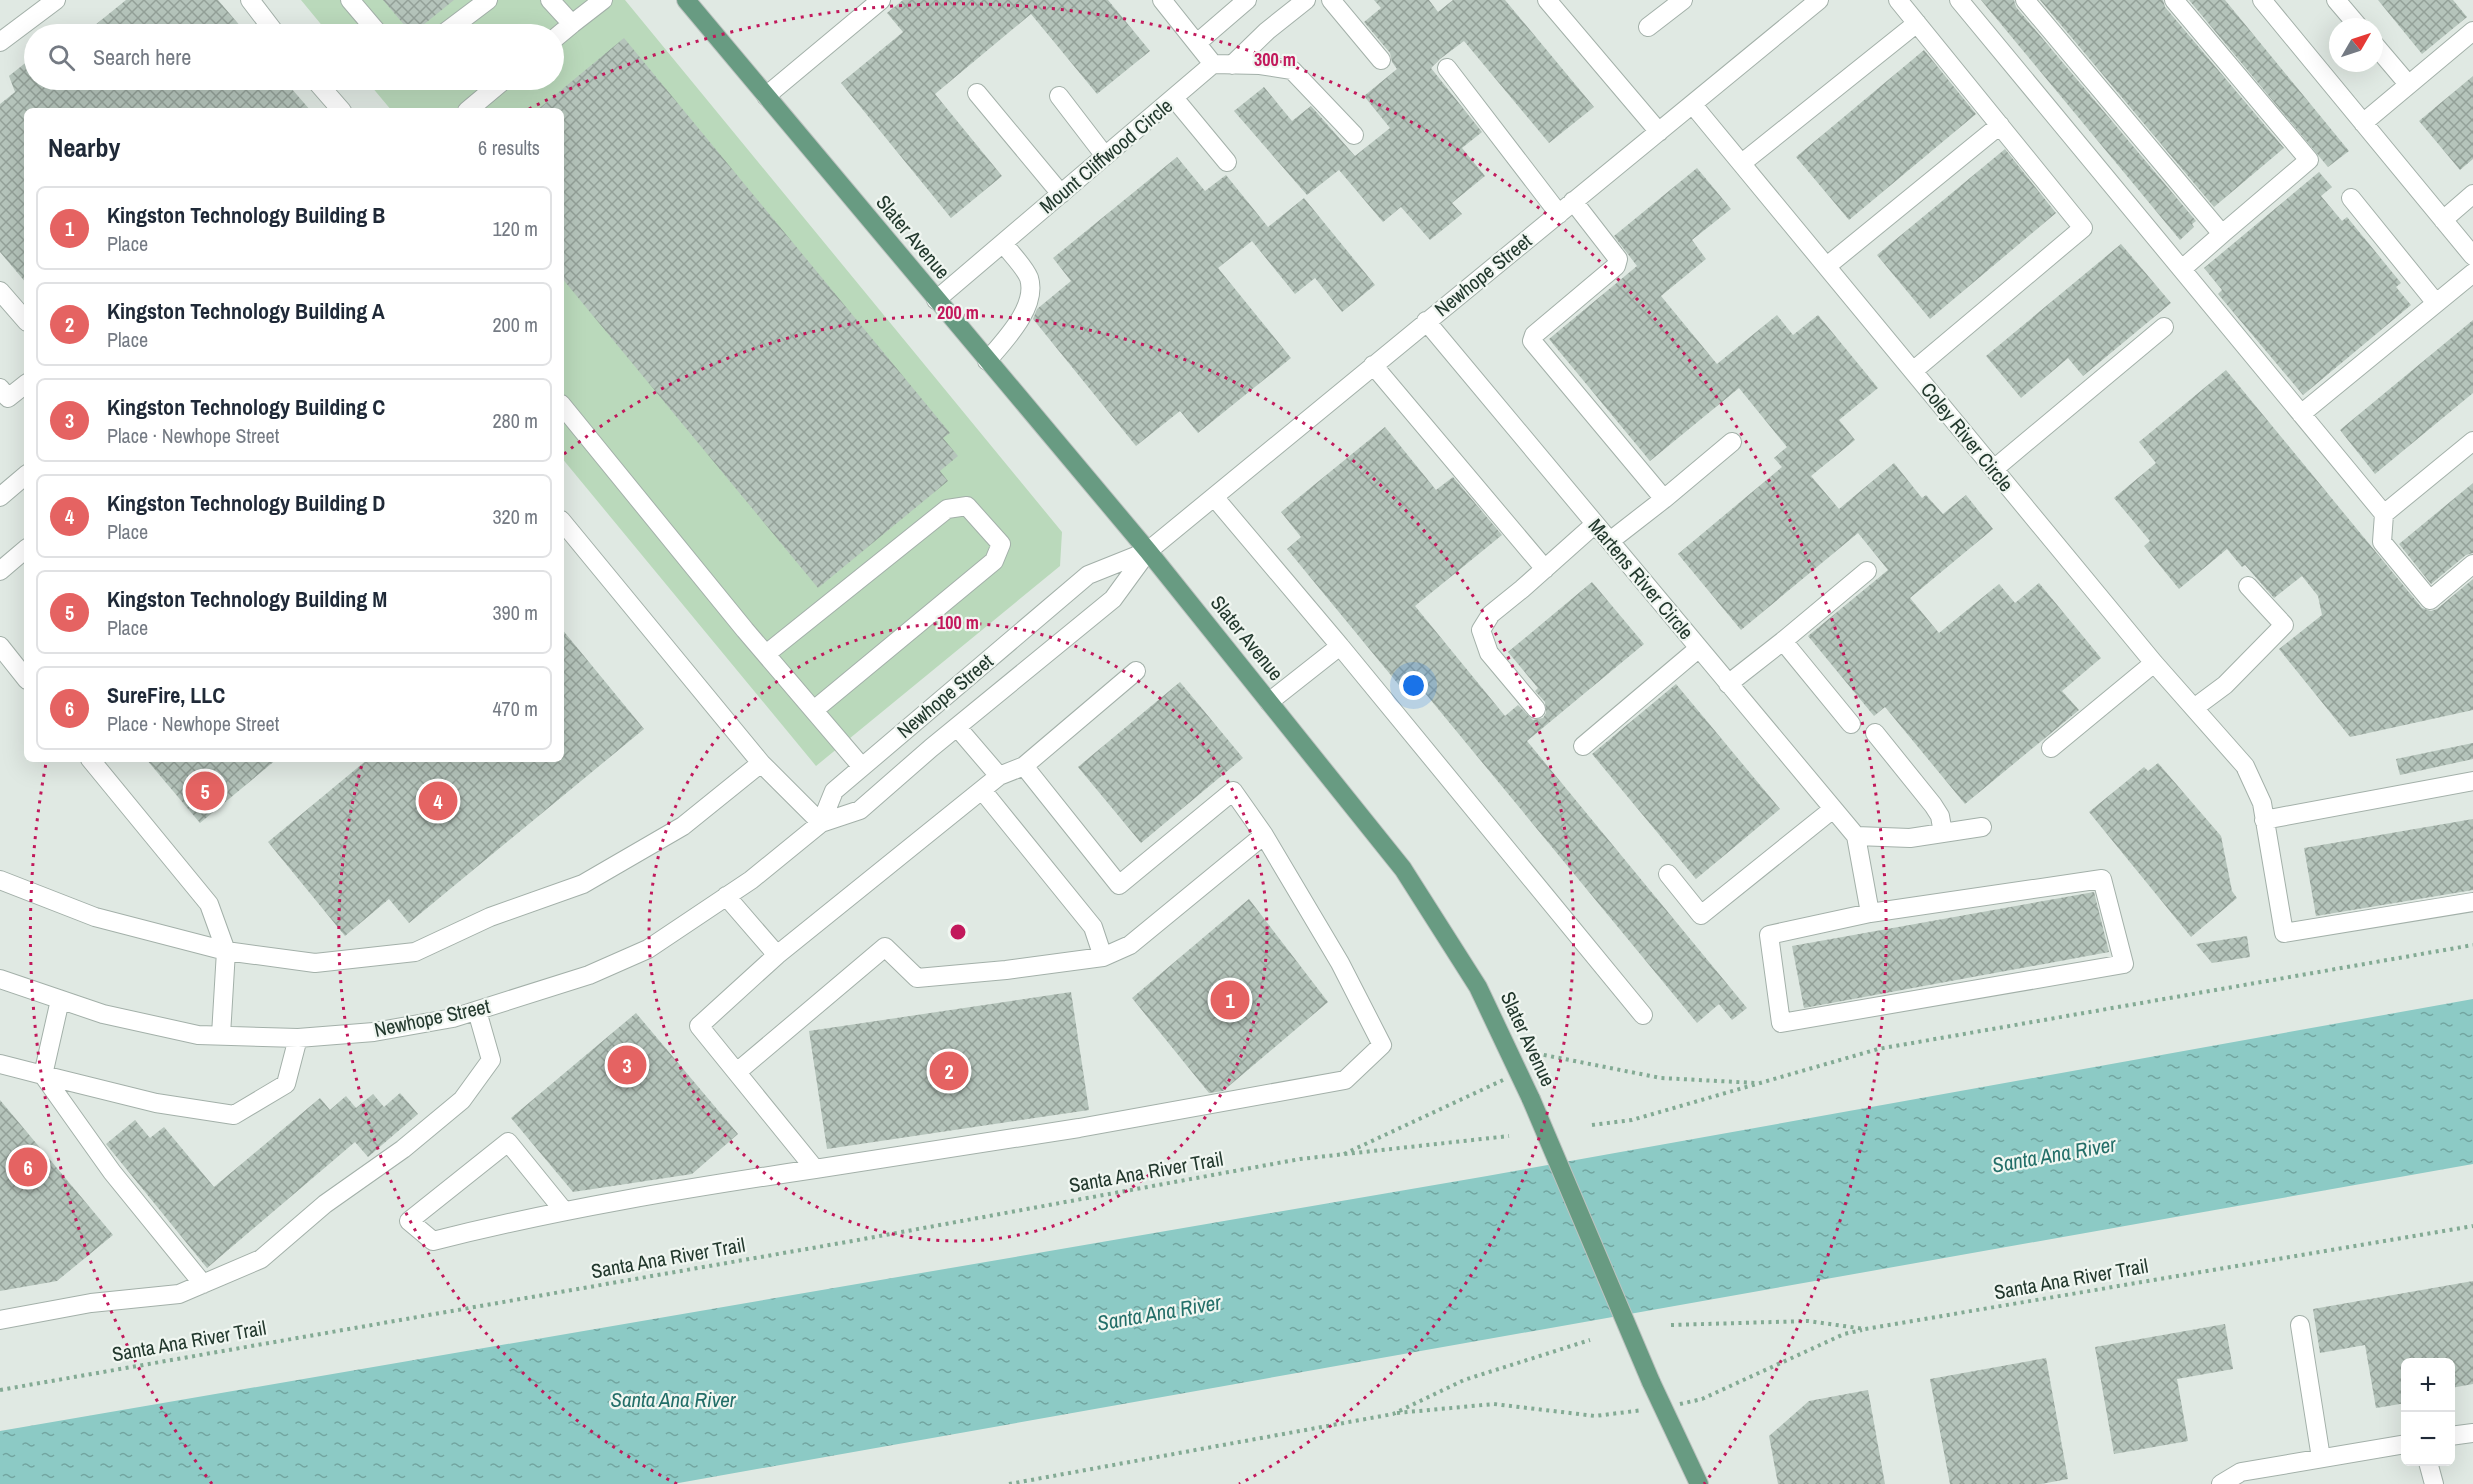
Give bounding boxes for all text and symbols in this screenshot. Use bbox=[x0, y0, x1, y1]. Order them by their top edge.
north arrow bbox=[2329, 18, 2383, 72]
search box bbox=[24, 24, 564, 90]
icon: search bbox=[45, 41, 78, 74]
text: Search here bbox=[93, 42, 191, 72]
text: 300 m bbox=[1254, 47, 1296, 72]
street label: Mount Cliffwood Circle bbox=[1034, 92, 1178, 219]
text: Nearby bbox=[48, 130, 120, 165]
text: 6 results bbox=[478, 134, 540, 161]
street label: Slater Avenue bbox=[870, 189, 956, 284]
text: Kingston Technology Building B bbox=[107, 200, 385, 230]
text: 1 bbox=[65, 215, 74, 242]
text: 120 m bbox=[492, 215, 538, 242]
street label: Newhope Street bbox=[1428, 227, 1537, 322]
text: Place bbox=[107, 230, 148, 257]
text: Kingston Technology Building A bbox=[107, 296, 385, 326]
text: 200 m bbox=[937, 300, 979, 325]
text: 2 bbox=[65, 311, 74, 338]
text: 200 m bbox=[492, 311, 538, 338]
text: Place bbox=[107, 326, 148, 353]
street label: Coley River Circle bbox=[1915, 376, 2020, 497]
text: Kingston Technology Building C bbox=[107, 392, 385, 422]
text: 3 bbox=[65, 407, 74, 434]
text: 280 m bbox=[492, 407, 538, 434]
text: Place · Newhope Street bbox=[107, 422, 279, 449]
text: Kingston Technology Building D bbox=[107, 488, 385, 518]
text: 4 bbox=[65, 503, 74, 530]
text: 320 m bbox=[492, 503, 538, 530]
street label: Martens River Circle bbox=[1583, 512, 1700, 645]
text: Place bbox=[107, 518, 148, 545]
text: Kingston Technology Building M bbox=[107, 584, 387, 614]
street label: Slater Avenue bbox=[1205, 590, 1290, 686]
text: 5 bbox=[65, 599, 74, 626]
text: 390 m bbox=[492, 599, 538, 626]
text: 100 m bbox=[937, 610, 979, 635]
text: Place bbox=[107, 614, 148, 641]
street label: Newhope Street bbox=[891, 647, 999, 744]
your location bbox=[1399, 671, 1428, 700]
text: SureFire, LLC bbox=[107, 680, 225, 710]
text: 6 bbox=[65, 695, 74, 722]
text: 470 m bbox=[492, 695, 538, 722]
text: Place · Newhope Street bbox=[107, 710, 279, 737]
pin: 5 bbox=[186, 768, 224, 814]
pin: 4 bbox=[418, 778, 458, 824]
centre of rings bbox=[948, 922, 968, 942]
pin: 1 bbox=[1210, 978, 1250, 1022]
street label: Slater Avenue bbox=[1495, 987, 1562, 1091]
street label: Newhope Street bbox=[372, 992, 493, 1043]
pin: 3 bbox=[608, 1042, 646, 1088]
pin: 2 bbox=[930, 1048, 968, 1094]
water label: Santa Ana River bbox=[1990, 1129, 2119, 1180]
pin: 6 bbox=[9, 1144, 48, 1190]
street label: Santa Ana River Trail bbox=[1067, 1145, 1225, 1198]
street label: Santa Ana River Trail bbox=[589, 1231, 747, 1284]
street label: Santa Ana River Trail bbox=[1992, 1252, 2150, 1305]
water label: Santa Ana River bbox=[1095, 1287, 1224, 1338]
street label: Santa Ana River Trail bbox=[110, 1314, 268, 1367]
map controls bbox=[2401, 1358, 2455, 1466]
button: + bbox=[2401, 1358, 2455, 1412]
water label: Santa Ana River bbox=[610, 1385, 737, 1414]
button: − bbox=[2401, 1412, 2455, 1466]

